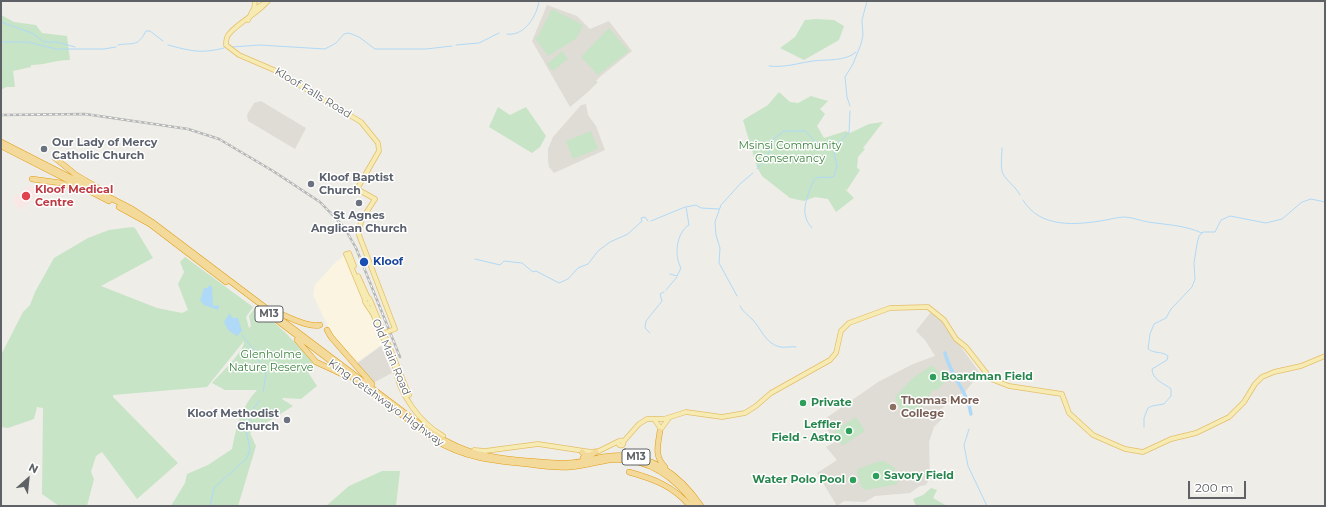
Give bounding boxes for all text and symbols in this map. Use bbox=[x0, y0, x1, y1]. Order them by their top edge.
street label: Kloof Falls Road bbox=[272, 65, 354, 121]
place label: Our Lady of Mercy Catholic Church bbox=[52, 136, 157, 162]
park label: Msinsi Community Conservancy bbox=[739, 139, 841, 165]
marker: Our Lady of Mercy Catholic Church bbox=[39, 144, 49, 154]
place label: Kloof Baptist Church bbox=[319, 171, 394, 197]
marker: Kloof Baptist Church bbox=[306, 179, 316, 189]
place label: Kloof Medical Centre bbox=[35, 183, 113, 209]
marker: Kloof Medical Centre bbox=[20, 190, 32, 202]
marker: St Agnes Anglican Church bbox=[354, 198, 364, 208]
place label: St Agnes Anglican Church bbox=[311, 209, 407, 235]
place label: Kloof bbox=[373, 255, 403, 269]
marker: Kloof bbox=[358, 256, 370, 268]
road number: M13 bbox=[255, 306, 283, 322]
street label: Old Main Road bbox=[369, 317, 413, 397]
park label: Glenholme Nature Reserve bbox=[229, 348, 313, 374]
street label: King Cetshwayo Highway bbox=[326, 357, 446, 449]
place label: Boardman Field bbox=[941, 370, 1033, 384]
marker: Boardman Field bbox=[928, 372, 938, 382]
place label: Thomas More College bbox=[901, 394, 979, 420]
place label: Private bbox=[811, 396, 852, 410]
marker: Private bbox=[798, 398, 808, 408]
marker: Thomas More College bbox=[888, 402, 898, 412]
place label: Kloof Methodist Church bbox=[187, 407, 279, 433]
marker: Kloof Methodist Church bbox=[282, 415, 292, 425]
place label: Leffler Field - Astro bbox=[771, 418, 841, 444]
marker: Leffler Field - Astro bbox=[844, 426, 854, 436]
road number: M13 bbox=[622, 449, 650, 465]
north arrow bbox=[8, 459, 48, 499]
text: N bbox=[26, 460, 41, 477]
place label: Savory Field bbox=[884, 469, 954, 483]
marker: Savory Field bbox=[871, 471, 881, 481]
place label: Water Polo Pool bbox=[752, 473, 845, 487]
scale bar bbox=[1190, 473, 1248, 499]
marker: Water Polo Pool bbox=[848, 475, 858, 485]
text: 200 m bbox=[1195, 480, 1234, 495]

